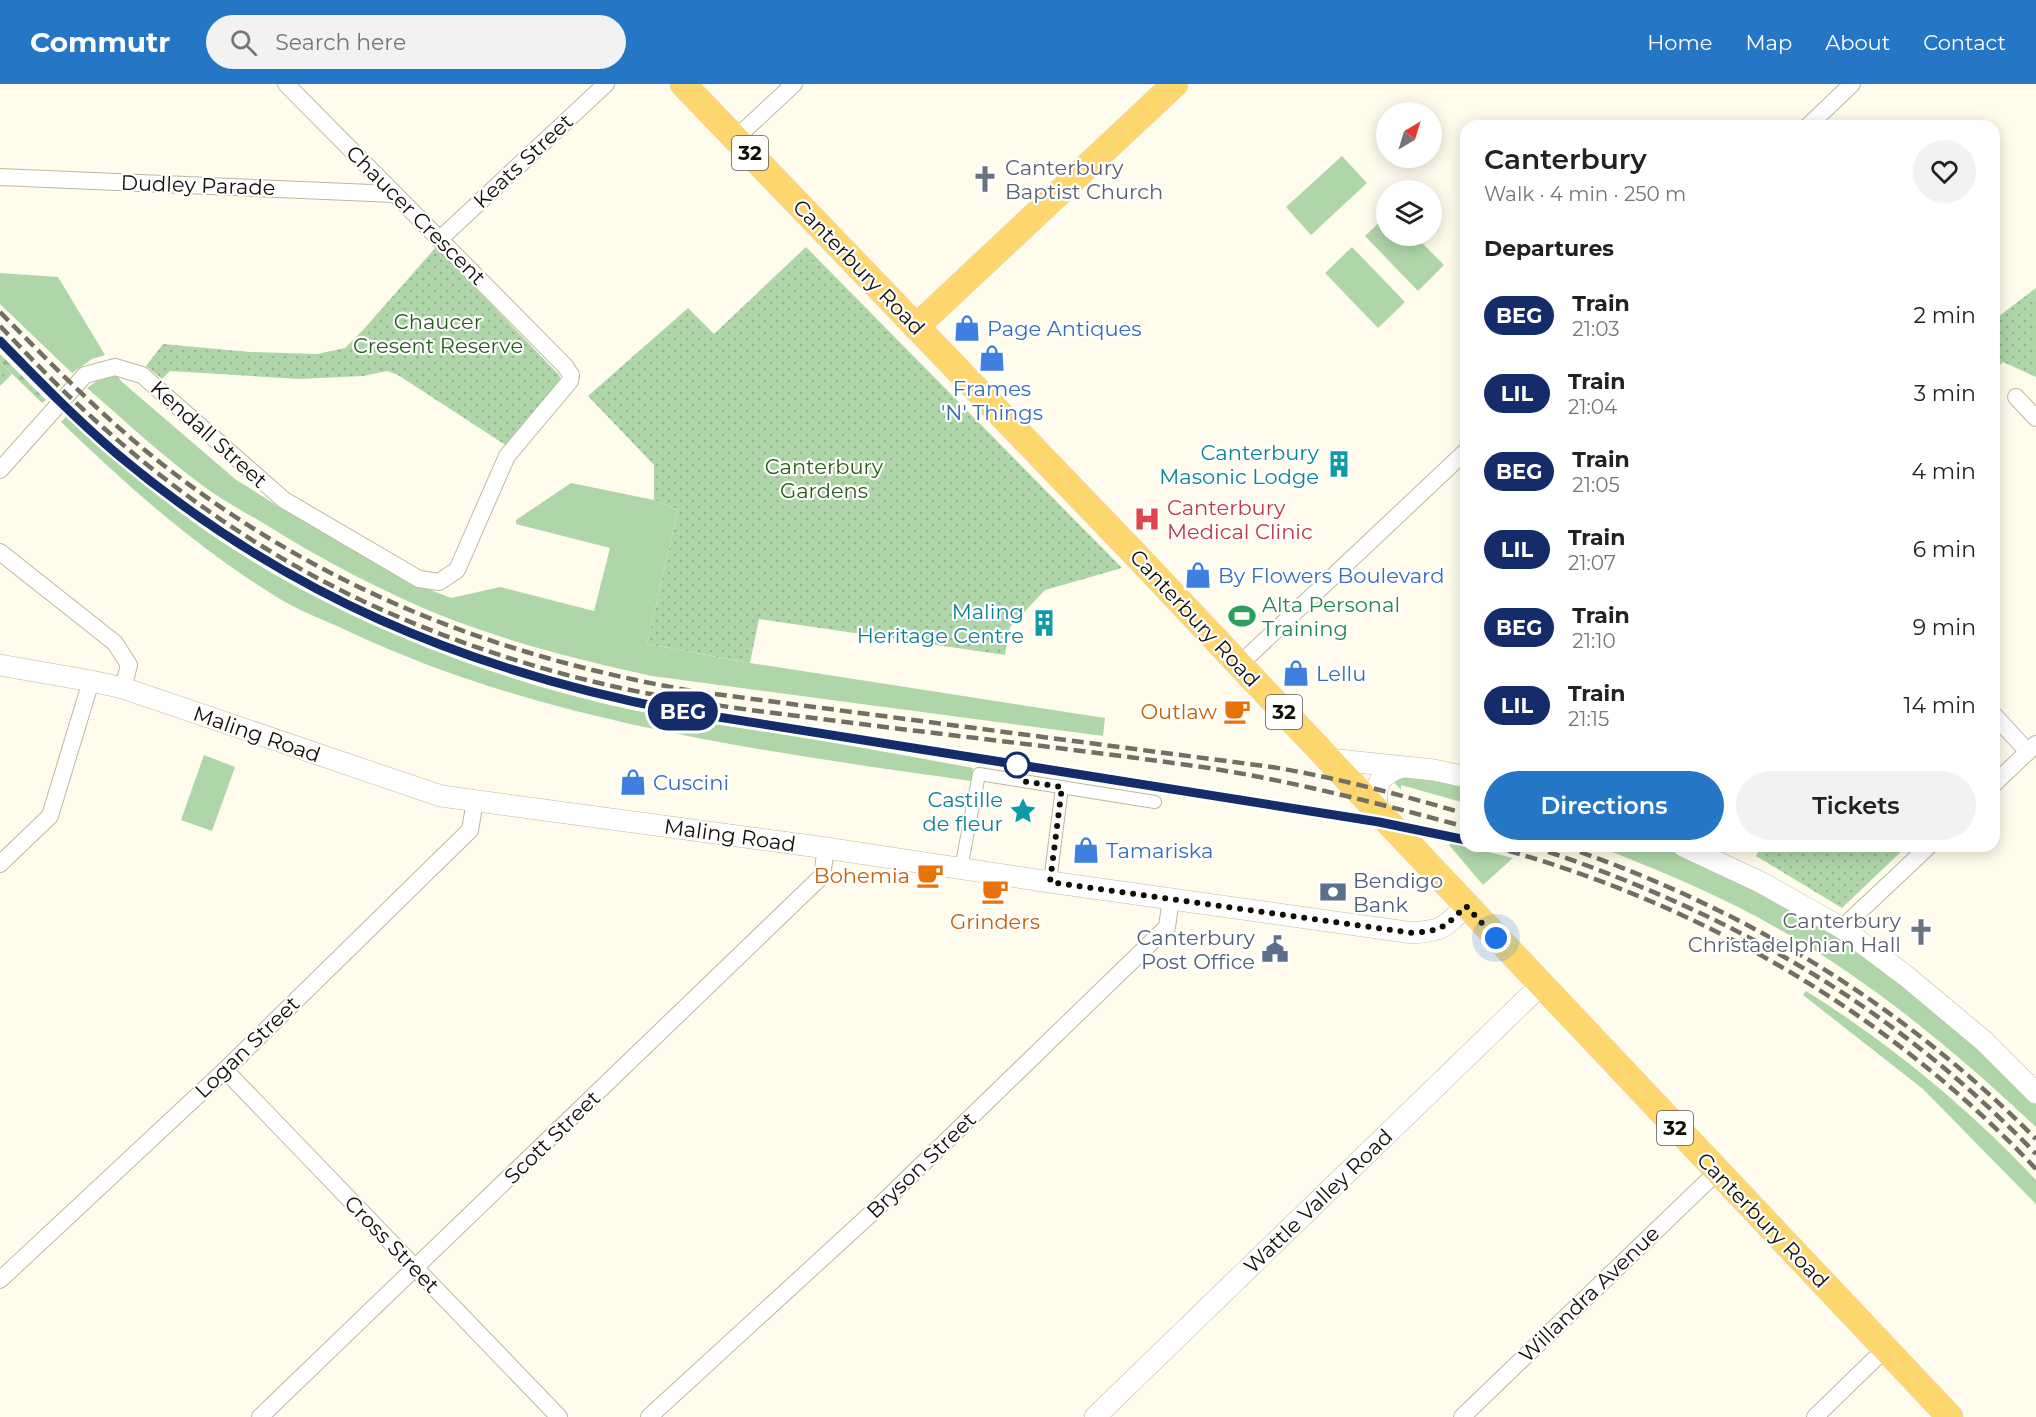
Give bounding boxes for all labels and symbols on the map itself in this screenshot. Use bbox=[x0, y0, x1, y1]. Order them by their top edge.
north arrow bbox=[1376, 102, 1442, 168]
street label: Keats Street bbox=[468, 109, 578, 213]
road number: 32 bbox=[732, 136, 768, 170]
street label: Chaucer Crescent bbox=[341, 140, 491, 290]
place label: Canterbury Baptist Church bbox=[1005, 155, 1163, 204]
church icon: Canterbury Baptist Church bbox=[970, 164, 1000, 194]
street label: Dudley Parade bbox=[120, 170, 276, 200]
street label: Canterbury Road bbox=[788, 194, 930, 340]
park label: Chaucer Cresent Reserve bbox=[353, 309, 523, 358]
shop icon: Page Antiques bbox=[952, 313, 982, 343]
place label: Page Antiques bbox=[987, 316, 1141, 341]
shop icon: Frames 'N' Things bbox=[977, 343, 1007, 373]
street label: Kendall Street bbox=[146, 375, 272, 493]
place label: Frames 'N' Things bbox=[941, 376, 1043, 425]
place label: Canterbury Masonic Lodge bbox=[1159, 440, 1320, 489]
building icon: Canterbury Masonic Lodge bbox=[1324, 449, 1354, 479]
park label: Canterbury Gardens bbox=[765, 454, 884, 503]
place label: Canterbury Medical Clinic bbox=[1167, 495, 1313, 544]
hospital icon: Canterbury Medical Clinic bbox=[1132, 504, 1162, 534]
street label: Canterbury Road bbox=[1125, 544, 1265, 692]
shop icon: By Flowers Boulevard bbox=[1183, 560, 1213, 590]
place label: By Flowers Boulevard bbox=[1218, 563, 1444, 588]
place label: Alta Personal Training bbox=[1262, 592, 1400, 641]
place label: Maling Heritage Centre bbox=[857, 599, 1024, 648]
sports icon: Alta Personal Training bbox=[1227, 601, 1257, 631]
building icon: Maling Heritage Centre bbox=[1029, 608, 1059, 638]
shop icon: Lellu bbox=[1281, 658, 1311, 688]
place label: Lellu bbox=[1316, 661, 1366, 686]
line badge: BEG bbox=[648, 692, 718, 730]
road number: 32 bbox=[1266, 695, 1302, 729]
cafe icon: Outlaw bbox=[1222, 696, 1252, 726]
place label: Outlaw bbox=[1140, 699, 1218, 724]
street label: Maling Road bbox=[190, 701, 324, 767]
unlabelled marker bbox=[1004, 752, 1030, 778]
shop icon: Cuscini bbox=[618, 767, 648, 797]
place label: Cuscini bbox=[653, 770, 729, 795]
place label: Castille de fleur bbox=[923, 787, 1003, 836]
place icon: Castille de fleur bbox=[1008, 796, 1038, 826]
street label: Maling Road bbox=[663, 813, 797, 857]
shop icon: Tamariska bbox=[1071, 835, 1101, 865]
place label: Tamariska bbox=[1106, 838, 1213, 863]
cafe icon: Bohemia bbox=[915, 860, 945, 890]
place label: Bohemia bbox=[814, 863, 910, 888]
place label: Bendigo Bank bbox=[1353, 868, 1443, 917]
cafe icon: Grinders bbox=[980, 876, 1010, 906]
bank icon: Bendigo Bank bbox=[1318, 877, 1348, 907]
place label: Canterbury Christadelphian Hall bbox=[1688, 908, 1902, 957]
place label: Grinders bbox=[950, 909, 1040, 934]
church icon: Canterbury Christadelphian Hall bbox=[1906, 917, 1936, 947]
your location bbox=[1481, 923, 1511, 953]
place label: Canterbury Post Office bbox=[1137, 925, 1256, 974]
public building icon: Canterbury Post Office bbox=[1260, 934, 1290, 964]
street label: Logan Street bbox=[190, 991, 304, 1103]
street label: Scott Street bbox=[499, 1085, 605, 1189]
street label: Bryson Street bbox=[861, 1107, 981, 1223]
road number: 32 bbox=[1657, 1111, 1693, 1145]
street label: Wattle Valley Road bbox=[1239, 1124, 1397, 1278]
street label: Canterbury Road bbox=[1692, 1147, 1834, 1293]
street label: Cross Street bbox=[339, 1190, 445, 1298]
street label: Willandra Avenue bbox=[1514, 1221, 1664, 1367]

